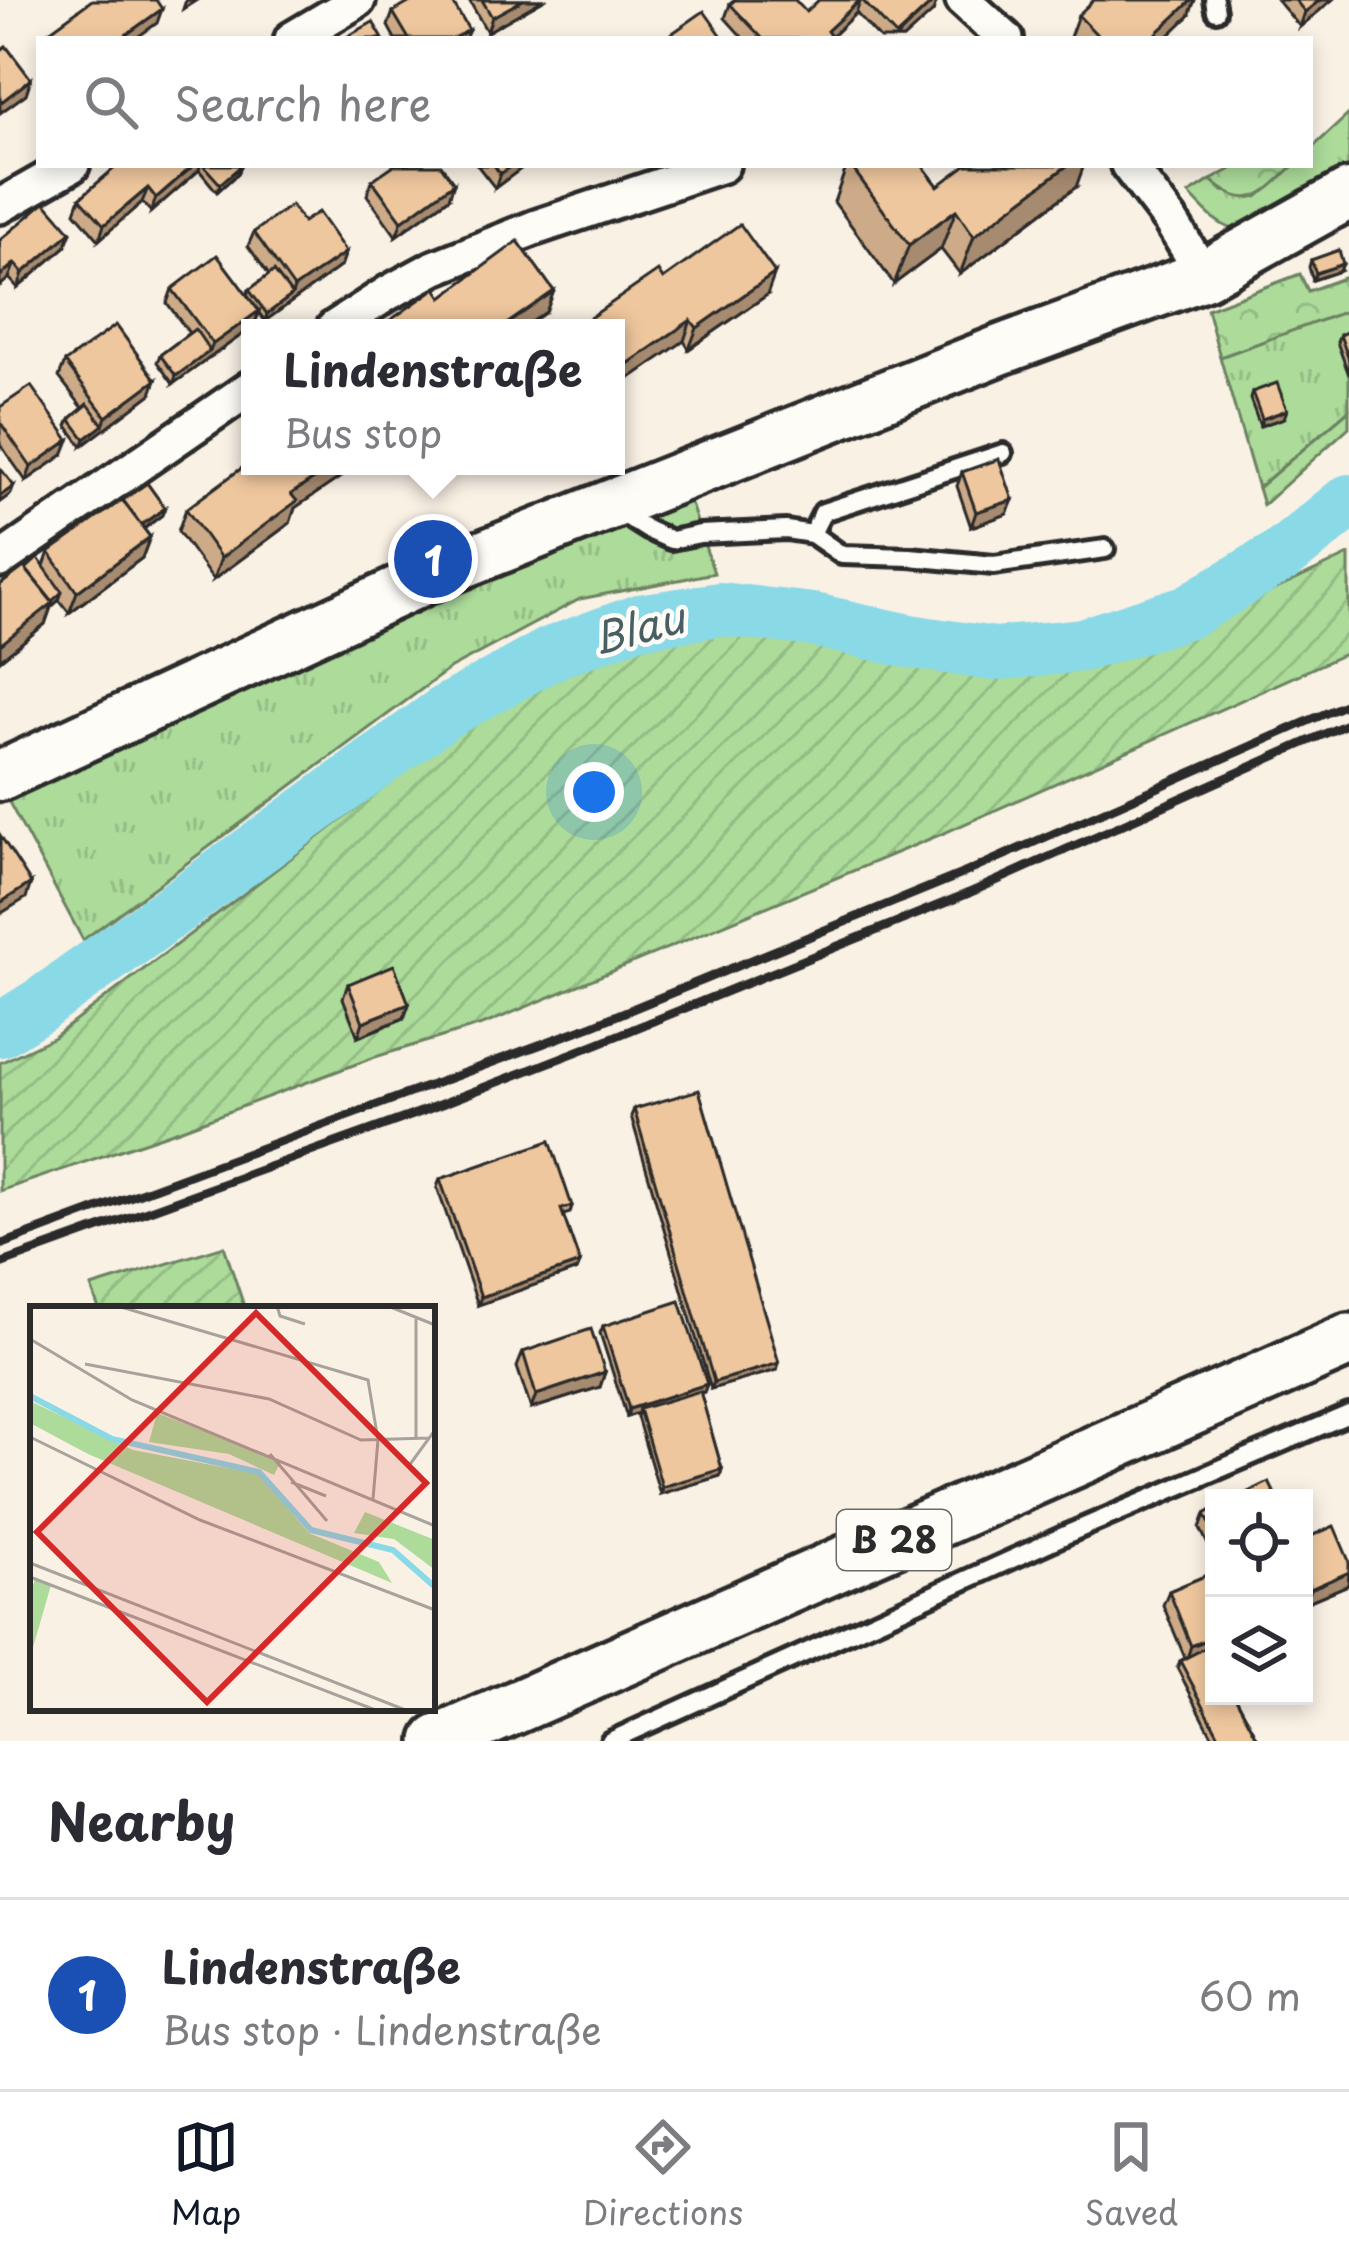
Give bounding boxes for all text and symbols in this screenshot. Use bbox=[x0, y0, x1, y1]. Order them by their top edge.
search box bbox=[36, 36, 1313, 168]
text: Search here bbox=[174, 68, 431, 136]
icon: search bbox=[78, 69, 144, 135]
popup bbox=[241, 319, 625, 475]
text: Lindenstraße bbox=[284, 334, 582, 402]
text: Bus stop bbox=[284, 402, 442, 461]
pin: 1 bbox=[394, 514, 472, 604]
water label: Blau bbox=[584, 583, 693, 669]
your location bbox=[564, 762, 624, 822]
inset map bbox=[30, 1306, 435, 1711]
map controls bbox=[1205, 1489, 1313, 1705]
button: locate bbox=[1205, 1489, 1313, 1597]
road number: B 28 bbox=[837, 1510, 951, 1570]
button: layers bbox=[1205, 1597, 1313, 1705]
text: Nearby bbox=[48, 1781, 235, 1858]
text: Lindenstraße bbox=[162, 1931, 461, 1999]
text: 1 bbox=[78, 1965, 96, 2024]
text: 60 m bbox=[1199, 1965, 1301, 2024]
text: Bus stop · Lindenstraße bbox=[162, 1999, 602, 2058]
tab: Map bbox=[171, 2114, 241, 2236]
tab: Directions bbox=[583, 2114, 743, 2236]
tab: Saved bbox=[1085, 2114, 1178, 2236]

